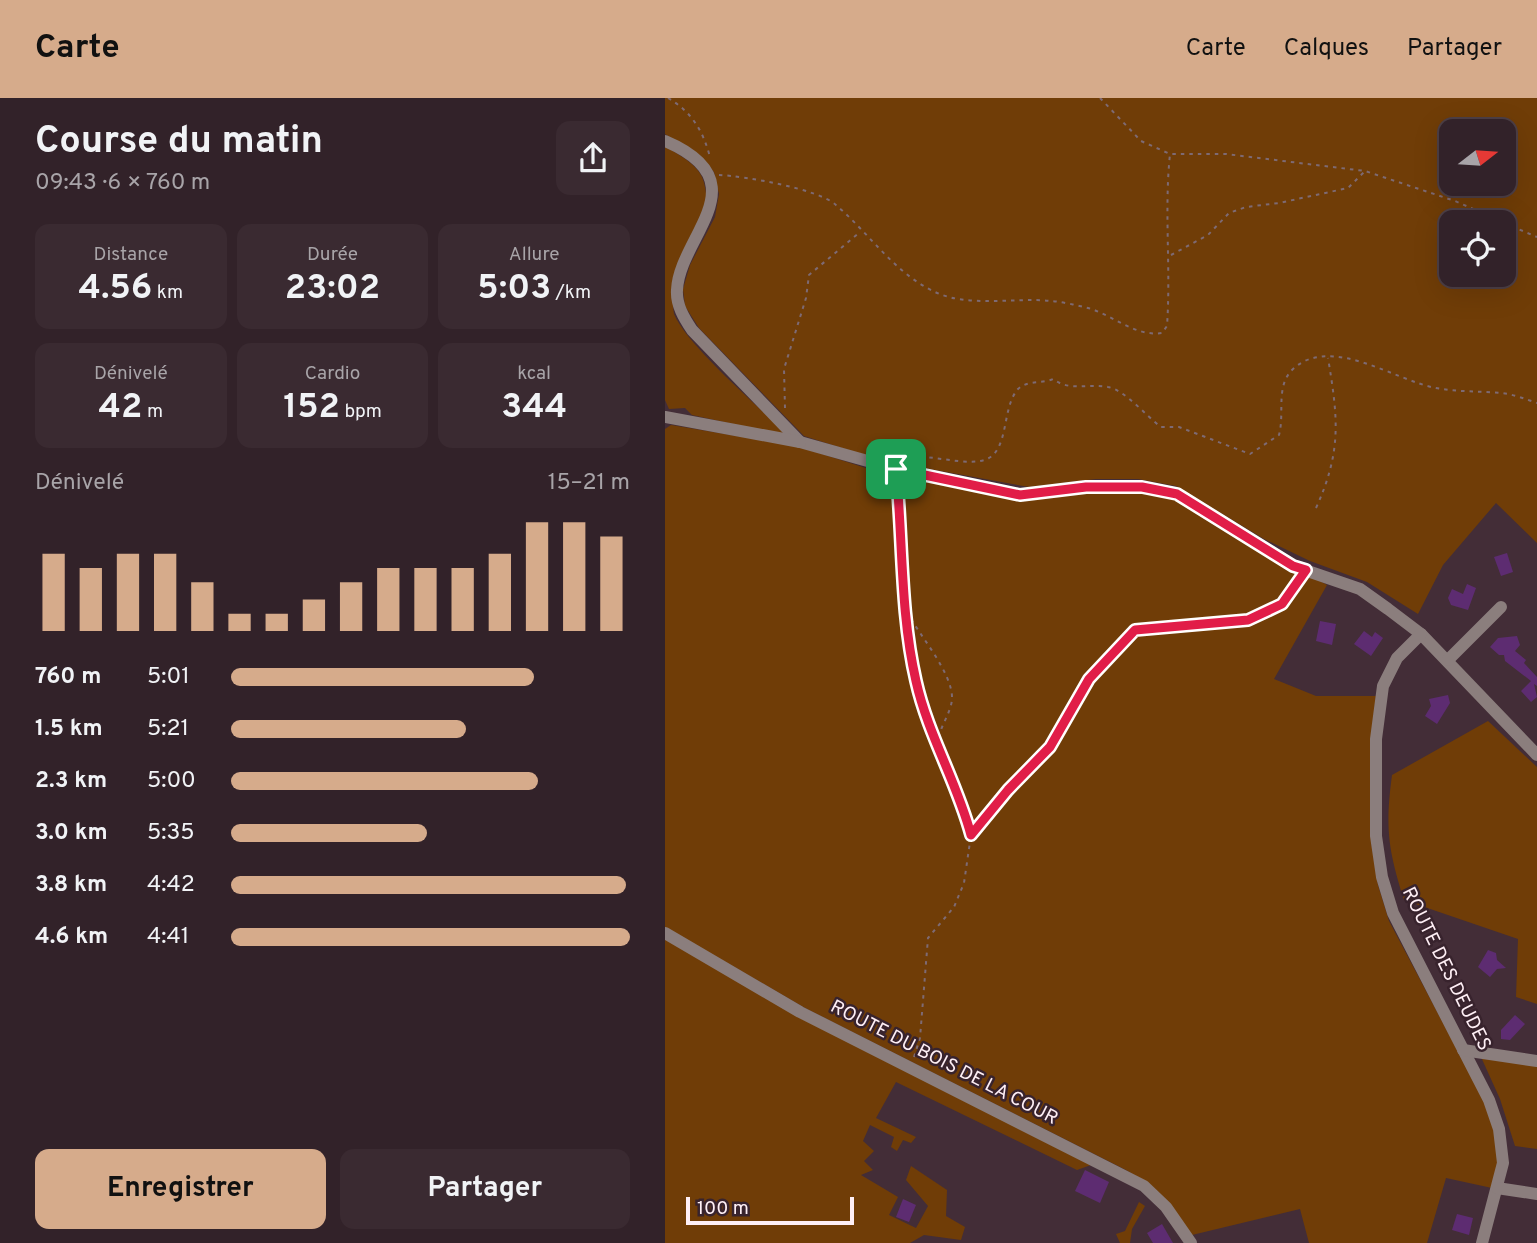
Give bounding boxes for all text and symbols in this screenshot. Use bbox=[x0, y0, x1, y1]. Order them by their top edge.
text: Carte bbox=[35, 28, 120, 70]
text: Carte bbox=[1186, 34, 1246, 64]
text: Calques bbox=[1284, 34, 1369, 64]
text: Partager bbox=[1407, 34, 1502, 64]
text: Course du matin bbox=[35, 118, 323, 167]
north arrow bbox=[1439, 119, 1515, 196]
map controls bbox=[1439, 119, 1516, 287]
button: share bbox=[556, 121, 630, 195]
text: 09:43 · 6 × 760 m bbox=[35, 169, 210, 198]
button: locate bbox=[1439, 210, 1516, 287]
text: Distance bbox=[94, 243, 168, 267]
text: Durée bbox=[307, 243, 358, 267]
text: Allure bbox=[509, 243, 560, 267]
text: 4.56 bbox=[79, 267, 152, 311]
text: 23:02 bbox=[285, 267, 380, 311]
text: 5:03 bbox=[477, 267, 551, 311]
text: km bbox=[152, 281, 183, 305]
text: /km bbox=[551, 281, 591, 305]
text: Dénivelé bbox=[94, 362, 168, 386]
text: Cardio bbox=[305, 362, 360, 386]
text: kcal bbox=[517, 362, 551, 386]
text: 42 bbox=[99, 386, 142, 430]
text: 152 bbox=[283, 386, 340, 430]
text: 344 bbox=[501, 386, 567, 430]
text: m bbox=[142, 400, 163, 424]
text: bpm bbox=[340, 400, 382, 424]
pin bbox=[866, 439, 926, 499]
icon: arrive bbox=[877, 450, 915, 488]
text: Dénivelé bbox=[35, 469, 124, 498]
text: 15–21 m bbox=[548, 469, 630, 498]
text: 760 m bbox=[35, 663, 101, 692]
text: 5:01 bbox=[147, 663, 190, 692]
text: 1.5 km bbox=[35, 715, 103, 744]
text: 5:21 bbox=[147, 715, 189, 744]
text: 2.3 km bbox=[35, 767, 107, 796]
text: 5:00 bbox=[147, 767, 196, 796]
text: 3.0 km bbox=[35, 819, 108, 848]
text: 5:35 bbox=[147, 819, 195, 848]
text: 3.8 km bbox=[35, 871, 107, 900]
text: 4:42 bbox=[147, 871, 195, 900]
street label: ROUTE DES DEUDES bbox=[1396, 883, 1496, 1055]
text: 4.6 km bbox=[35, 923, 108, 952]
text: 4:41 bbox=[147, 923, 189, 952]
street label: ROUTE DU BOIS DE LA COUR bbox=[826, 995, 1062, 1131]
button: Enregistrer bbox=[35, 1149, 326, 1229]
button: Partager bbox=[340, 1149, 630, 1229]
scale bar bbox=[686, 1194, 854, 1226]
text: 100 m bbox=[697, 1197, 749, 1221]

